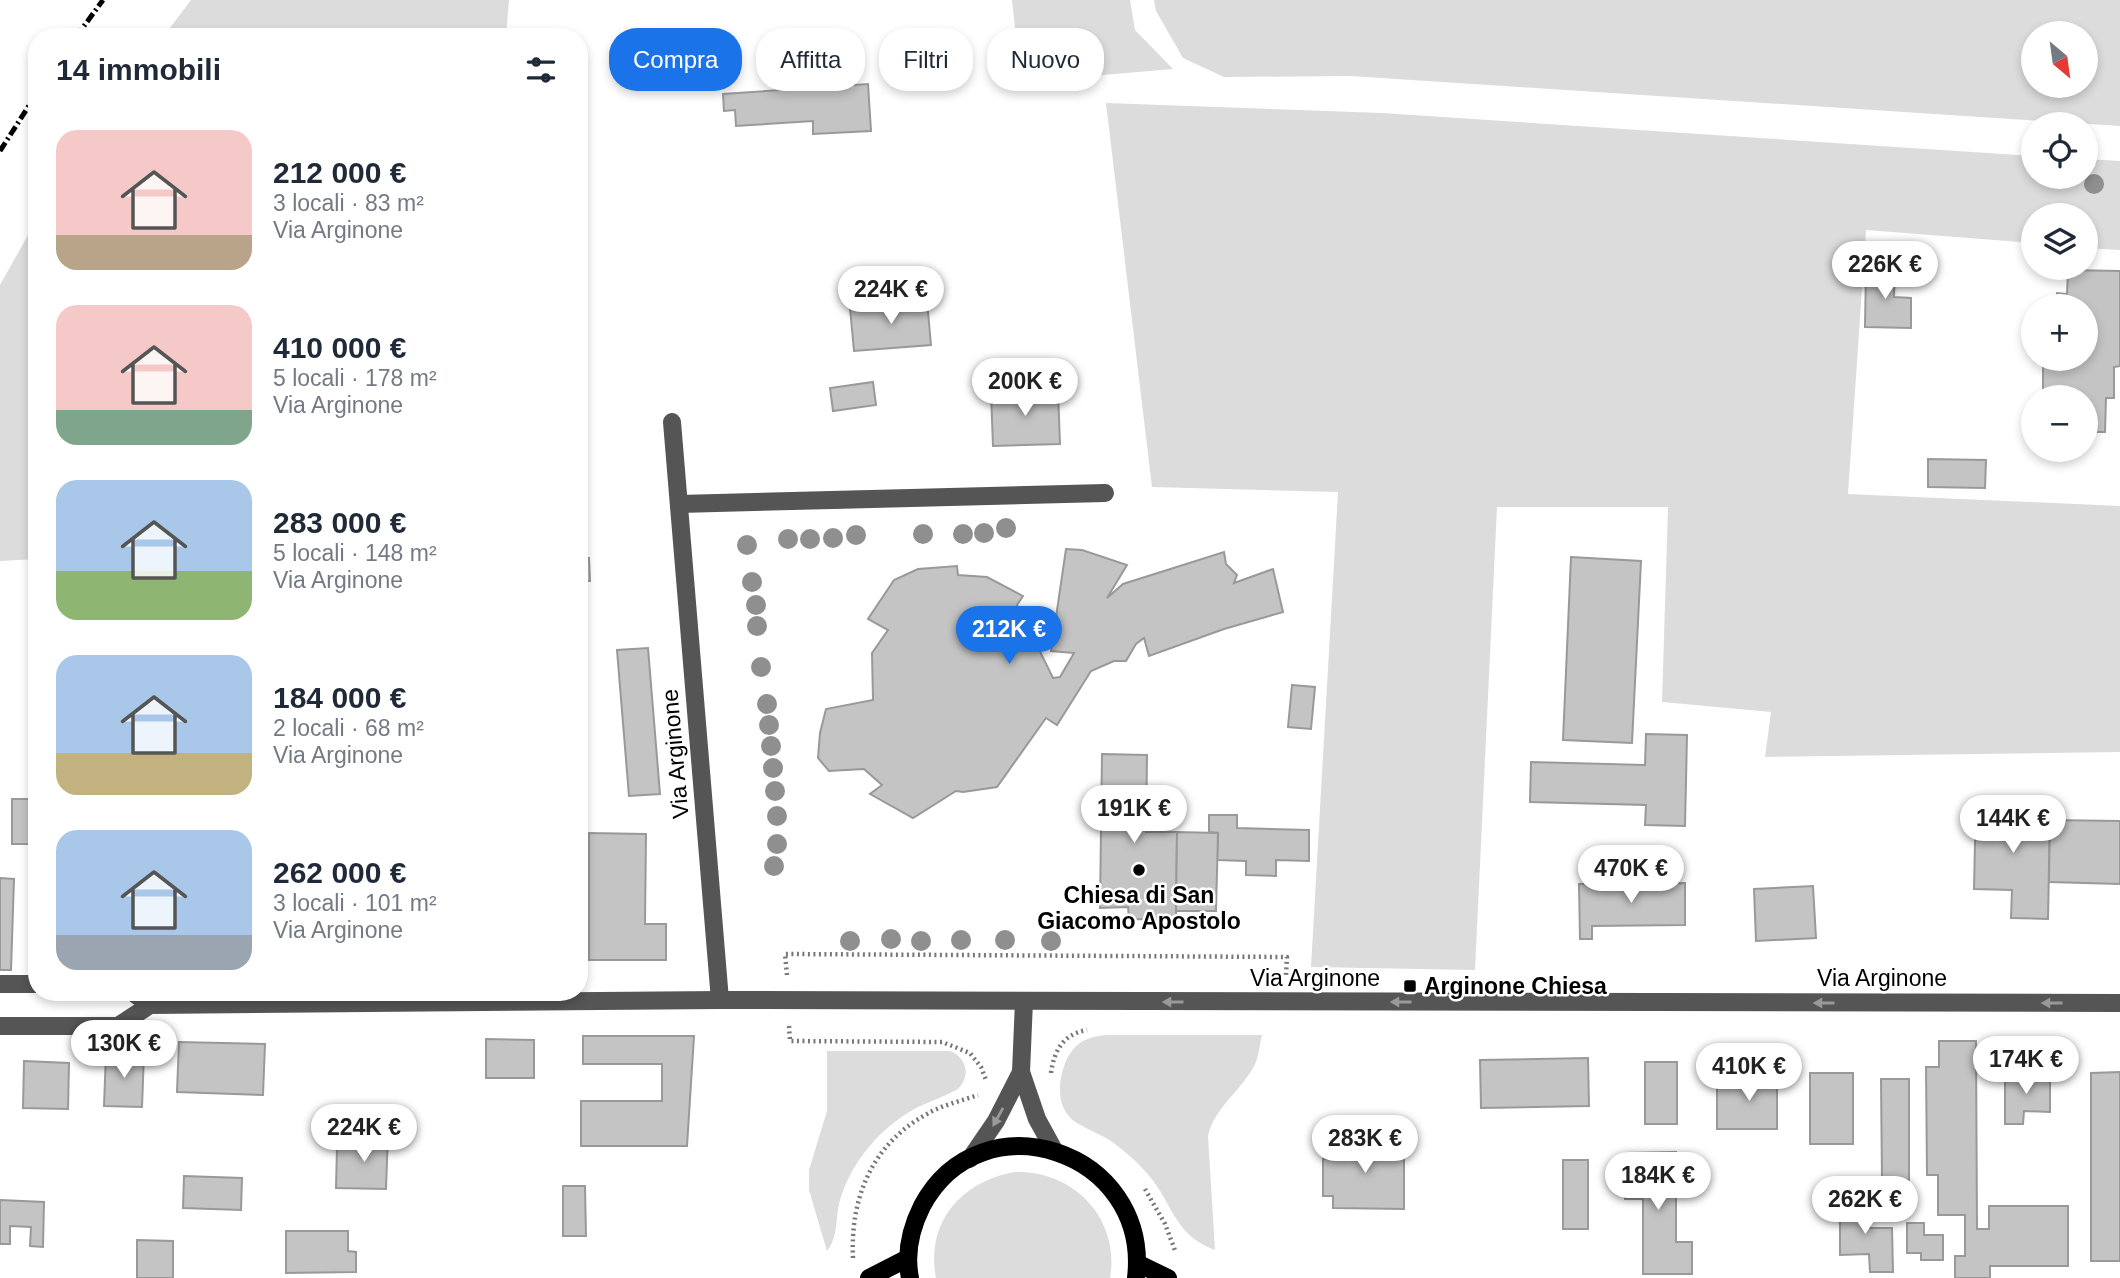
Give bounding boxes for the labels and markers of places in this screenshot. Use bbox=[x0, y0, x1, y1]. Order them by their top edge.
pin: 226K € bbox=[1828, 242, 1942, 301]
pin: 224K € bbox=[834, 266, 948, 326]
pin: 200K € bbox=[968, 358, 1082, 418]
pin: 212K € bbox=[952, 606, 1066, 666]
pin: 191K € bbox=[1077, 786, 1191, 845]
pin: 144K € bbox=[1956, 796, 2070, 855]
pin: 470K € bbox=[1574, 846, 1688, 905]
marker: Chiesa di San Giacomo Apostolo bbox=[1131, 862, 1147, 878]
place label: Chiesa di San Giacomo Apostolo bbox=[1037, 882, 1241, 934]
place label: Arginone Chiesa bbox=[1424, 973, 1607, 999]
marker: Arginone Chiesa bbox=[1402, 978, 1418, 994]
pin: 130K € bbox=[67, 1020, 181, 1080]
pin: 174K € bbox=[1969, 1036, 2083, 1096]
pin: 410K € bbox=[1692, 1044, 1806, 1103]
pin: 224K € bbox=[307, 1104, 421, 1164]
pin: 283K € bbox=[1308, 1116, 1422, 1175]
pin: 184K € bbox=[1601, 1152, 1715, 1212]
pin: 262K € bbox=[1808, 1176, 1922, 1236]

